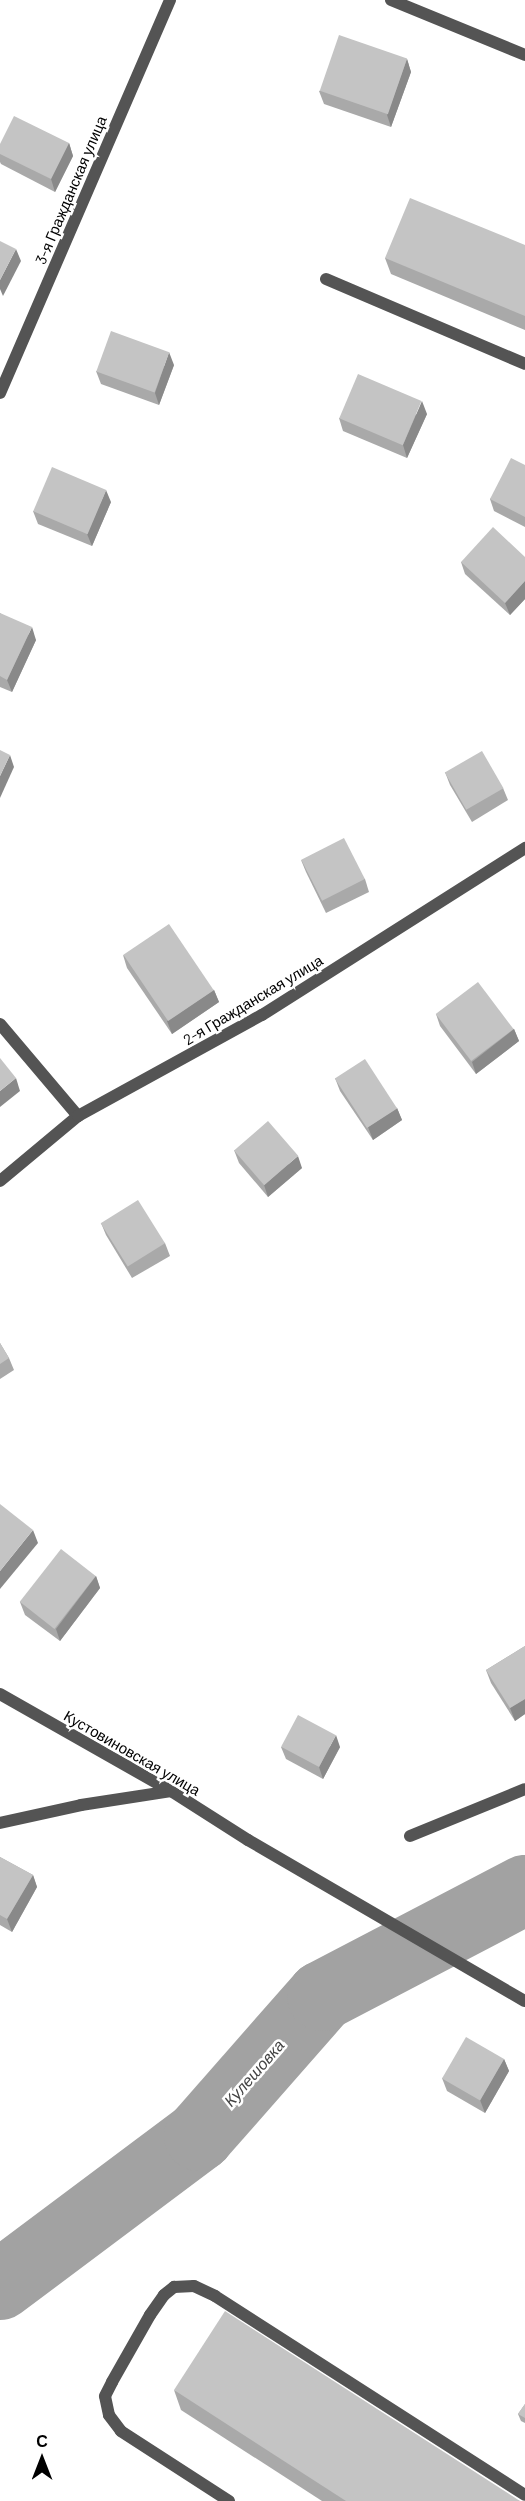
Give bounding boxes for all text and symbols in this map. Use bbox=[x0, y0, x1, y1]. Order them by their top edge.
street label: 3-я Гражданская улица bbox=[32, 113, 110, 267]
street label: 2-я Гражданская улица bbox=[180, 951, 326, 1049]
street label: Кустовиновская улица bbox=[61, 1707, 203, 1799]
water label: Кулешовка bbox=[220, 2036, 288, 2110]
north arrow bbox=[12, 2429, 72, 2489]
text: С bbox=[36, 2431, 48, 2450]

